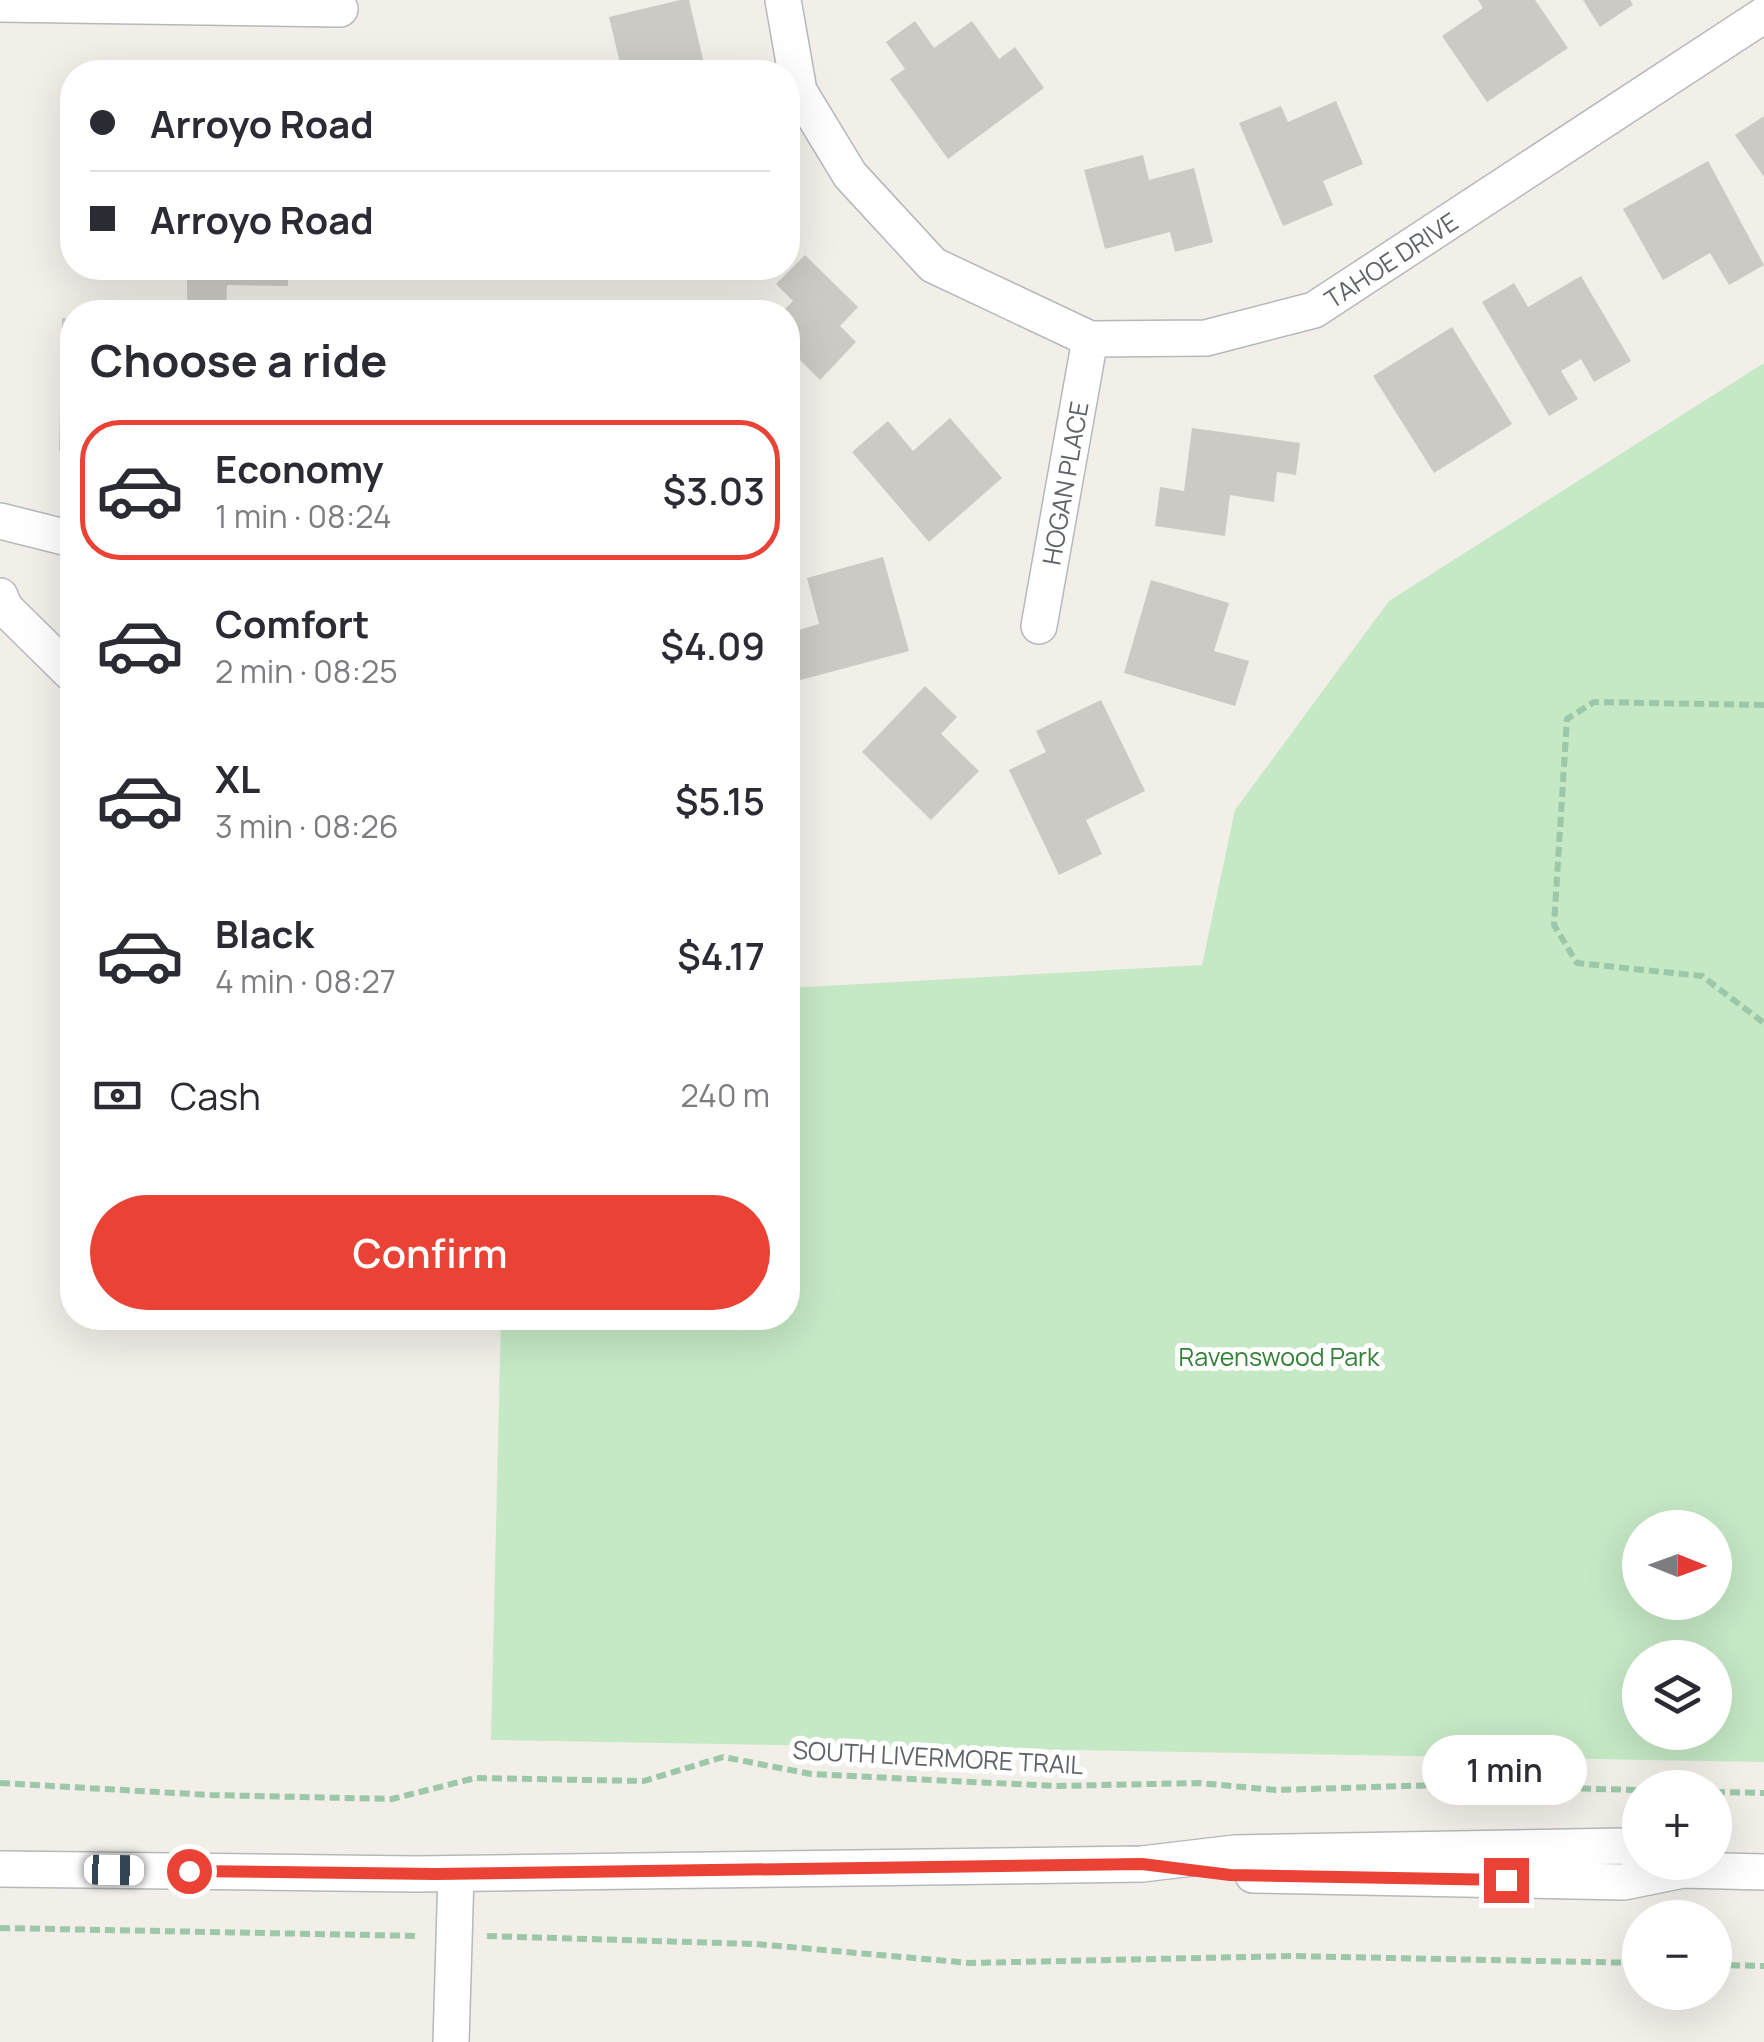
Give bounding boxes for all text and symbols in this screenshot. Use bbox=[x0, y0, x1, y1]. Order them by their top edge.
text: Arroyo Road bbox=[150, 97, 374, 149]
text: Arroyo Road bbox=[150, 193, 374, 245]
street label: TAHOE DRIVE bbox=[1318, 204, 1464, 316]
text: Choose a ride bbox=[90, 329, 387, 391]
street label: HOGAN PLACE bbox=[1033, 398, 1097, 568]
text: Economy bbox=[215, 442, 384, 494]
icon: car bbox=[95, 445, 185, 535]
text: $3.03 bbox=[663, 464, 765, 516]
text: 1 min · 08:24 bbox=[215, 494, 392, 538]
text: Comfort bbox=[215, 597, 369, 649]
icon: car bbox=[95, 600, 185, 690]
text: $4.09 bbox=[661, 619, 765, 671]
text: 2 min · 08:25 bbox=[215, 649, 398, 693]
text: XL bbox=[215, 752, 260, 804]
icon: car bbox=[95, 755, 185, 845]
text: $5.15 bbox=[675, 774, 765, 826]
text: 3 min · 08:26 bbox=[215, 804, 399, 848]
text: Black bbox=[215, 907, 314, 959]
icon: car bbox=[95, 910, 185, 1000]
text: $4.17 bbox=[677, 929, 765, 981]
text: 4 min · 08:27 bbox=[215, 959, 396, 1003]
icon: cash bbox=[90, 1068, 145, 1123]
text: Cash bbox=[170, 1069, 261, 1121]
text: 240 m bbox=[680, 1073, 770, 1117]
button: Confirm bbox=[90, 1195, 770, 1310]
park label: Ravenswood Park bbox=[1179, 1339, 1380, 1374]
north arrow bbox=[1622, 1510, 1732, 1620]
map controls bbox=[1622, 1510, 1732, 2010]
button: layers bbox=[1622, 1640, 1732, 1750]
street label: SOUTH LIVERMORE TRAIL bbox=[792, 1732, 1084, 1782]
callout: 1 min bbox=[1424, 1735, 1588, 1805]
text: 1 min bbox=[1466, 1748, 1543, 1792]
button: + bbox=[1622, 1770, 1732, 1880]
route start bbox=[167, 1849, 212, 1894]
car bbox=[84, 1854, 144, 1886]
route end bbox=[1484, 1858, 1529, 1903]
button: − bbox=[1622, 1900, 1732, 2010]

